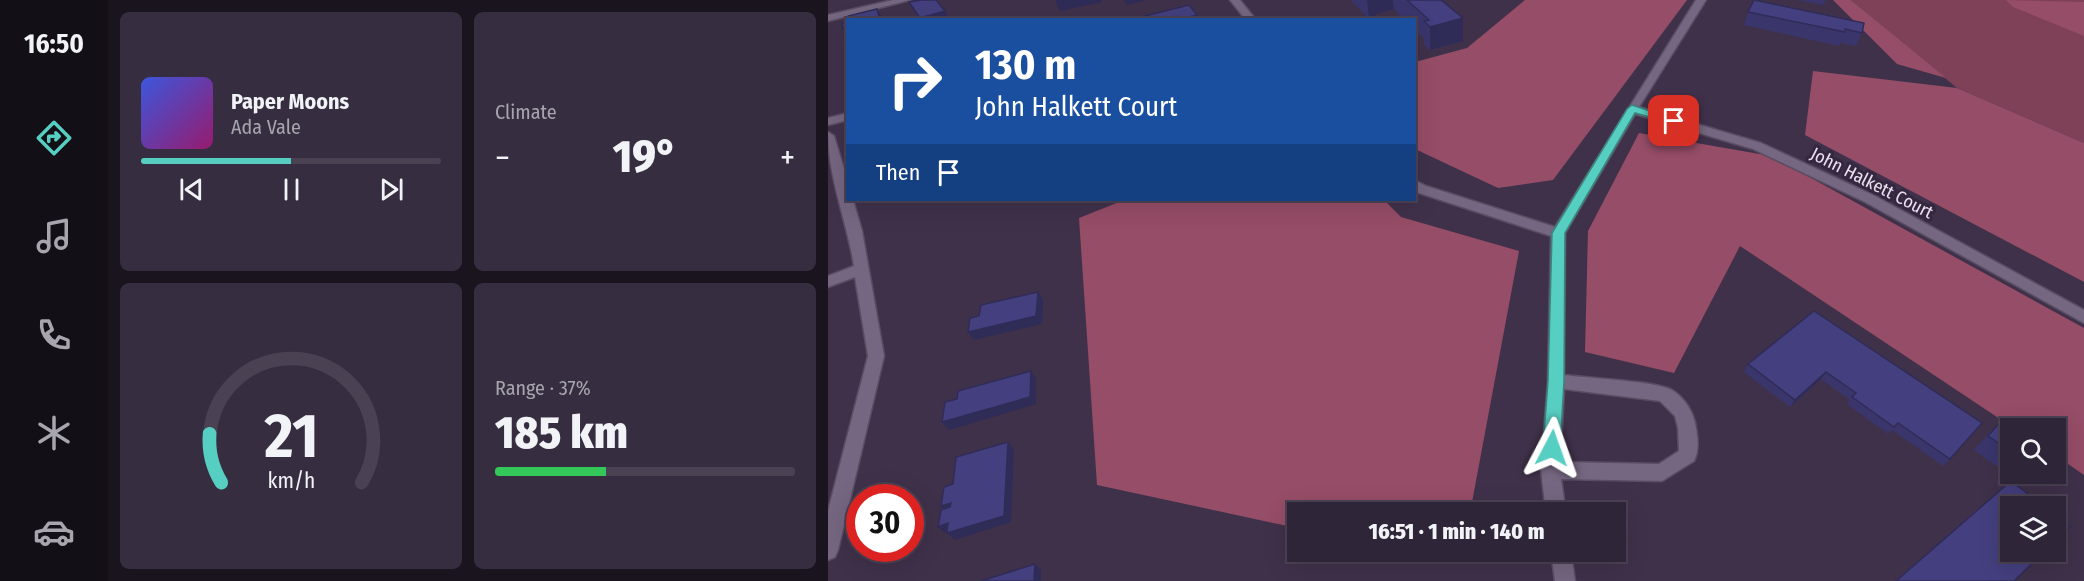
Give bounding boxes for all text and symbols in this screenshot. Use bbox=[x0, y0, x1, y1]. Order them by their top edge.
text: 16:50 bbox=[24, 28, 84, 60]
text: 130 m bbox=[975, 40, 1076, 90]
icon: right bbox=[876, 42, 954, 120]
text: Paper Moons bbox=[231, 88, 349, 115]
text: John Halkett Court bbox=[975, 91, 1177, 123]
pin bbox=[1648, 95, 1699, 146]
text: Climate bbox=[495, 100, 557, 124]
icon: arrive bbox=[1657, 104, 1690, 137]
text: Ada Vale bbox=[231, 115, 301, 139]
icon: directions bbox=[33, 117, 75, 159]
text: 19° bbox=[613, 130, 677, 184]
text: − bbox=[495, 138, 510, 178]
text: + bbox=[780, 138, 795, 178]
street label: John Halkett Court bbox=[1807, 143, 1937, 223]
icon: arrive bbox=[932, 156, 965, 189]
text: Then bbox=[876, 159, 920, 186]
icon: previous bbox=[175, 173, 208, 206]
icon: pause bbox=[275, 173, 308, 206]
icon: next bbox=[375, 173, 408, 206]
icon: music bbox=[33, 215, 75, 257]
icon: phone bbox=[33, 314, 75, 356]
text: Range · 37% bbox=[495, 376, 591, 400]
text: 21 bbox=[263, 399, 318, 474]
text: 185 km bbox=[495, 406, 628, 460]
icon: climate bbox=[33, 412, 75, 454]
position arrow bbox=[1520, 416, 1584, 480]
map controls bbox=[2000, 418, 2066, 562]
button: search bbox=[2000, 418, 2066, 484]
text: km/h bbox=[267, 468, 315, 494]
speed limit sign: 30 bbox=[846, 484, 924, 562]
button: layers bbox=[2000, 496, 2066, 562]
icon: car bbox=[33, 511, 75, 553]
text: 16:51 · 1 min · 140 m bbox=[1369, 518, 1544, 545]

